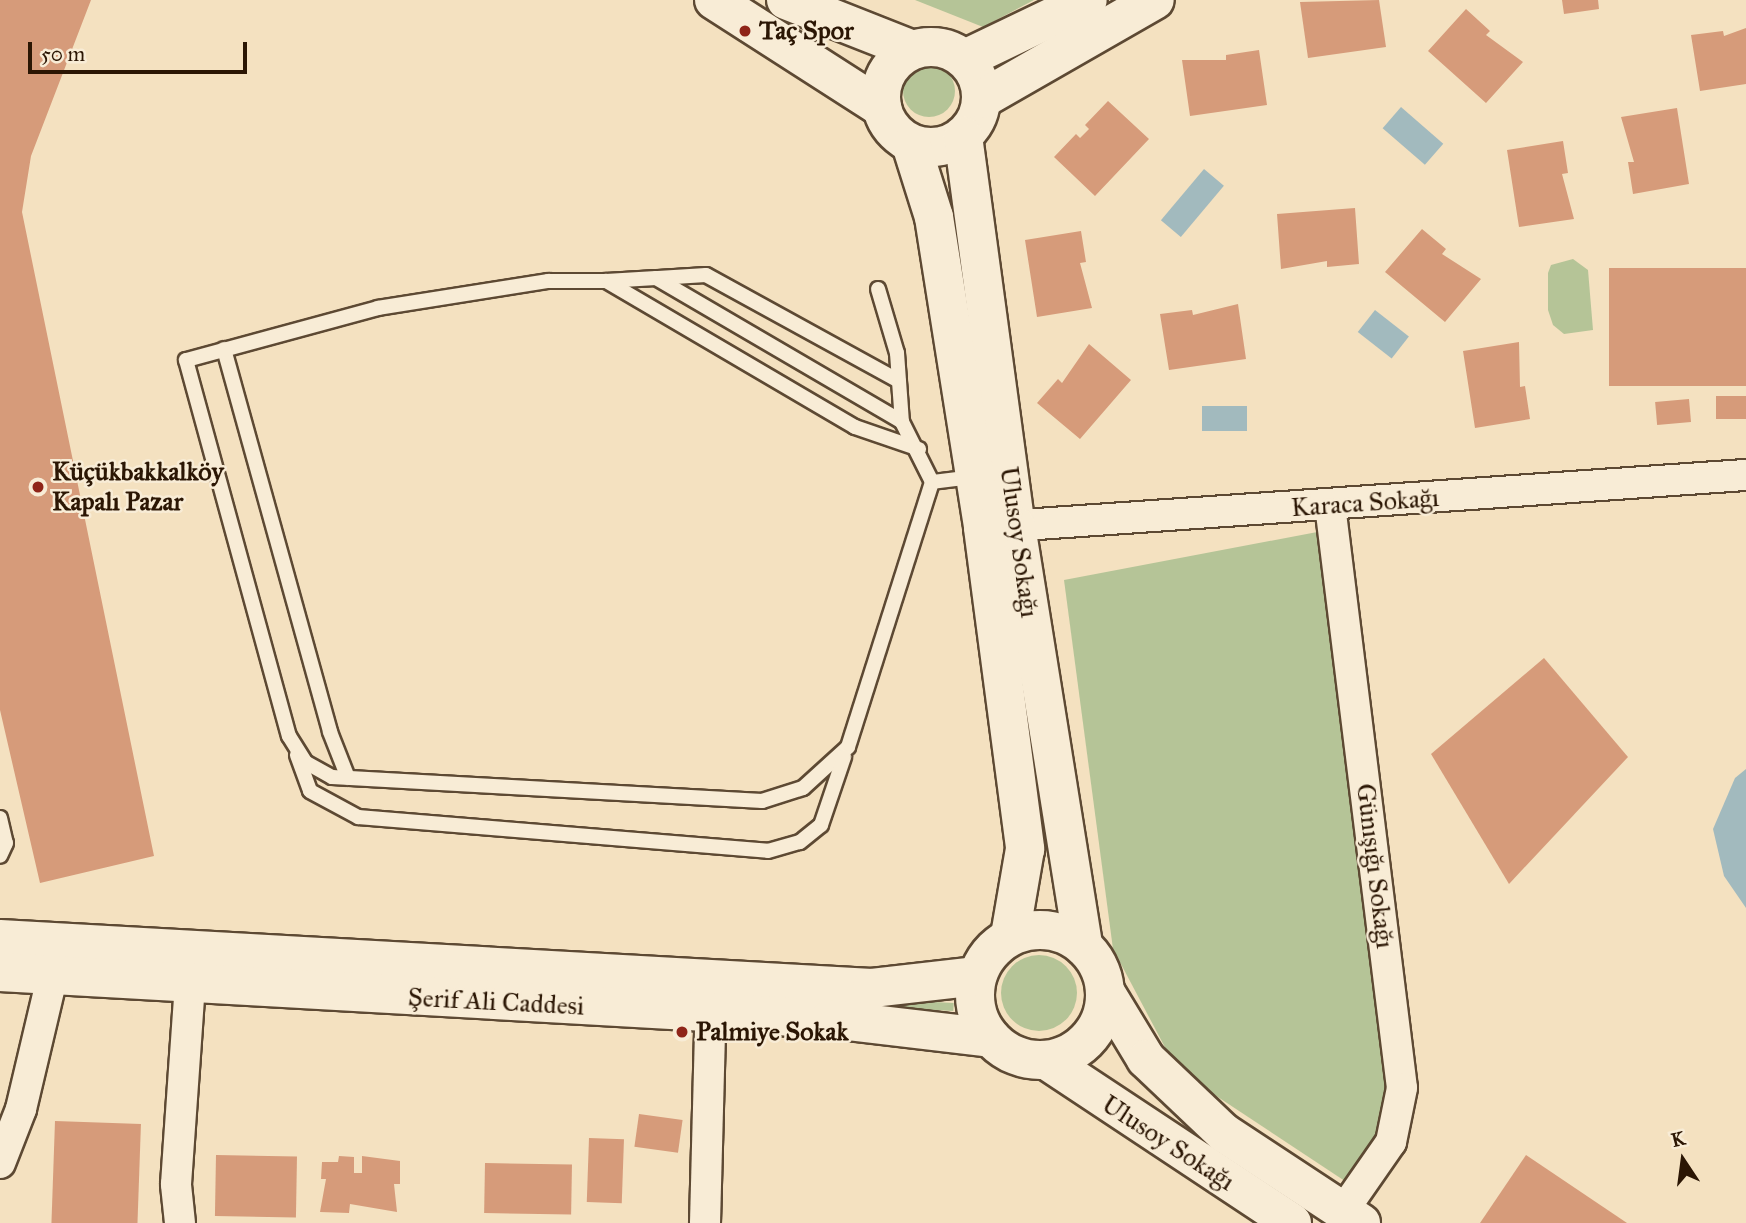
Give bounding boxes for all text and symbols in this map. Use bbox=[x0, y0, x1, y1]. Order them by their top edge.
place label: Taç Spor bbox=[759, 15, 854, 47]
marker: Taç Spor bbox=[737, 23, 753, 39]
scale bar bbox=[32, 28, 250, 72]
text: 50 m bbox=[41, 41, 85, 67]
place label: Küçükbakkalköy Kapalı Pazar bbox=[52, 456, 224, 518]
street label: Ulusoy Sokağı bbox=[993, 465, 1045, 619]
marker: Küçükbakkalköy Kapalı Pazar bbox=[30, 479, 46, 495]
street label: Karaca Sokağı bbox=[1290, 482, 1440, 524]
street label: Günışığı Sokağı bbox=[1349, 782, 1401, 950]
street label: Şerif Ali Caddesi bbox=[407, 982, 585, 1022]
place label: Palmiye Sokak bbox=[696, 1016, 849, 1048]
marker: Palmiye Sokak bbox=[674, 1024, 690, 1040]
street label: Ulusoy Sokağı bbox=[1096, 1089, 1240, 1197]
north arrow bbox=[1648, 1125, 1718, 1195]
text: K bbox=[1669, 1126, 1687, 1152]

